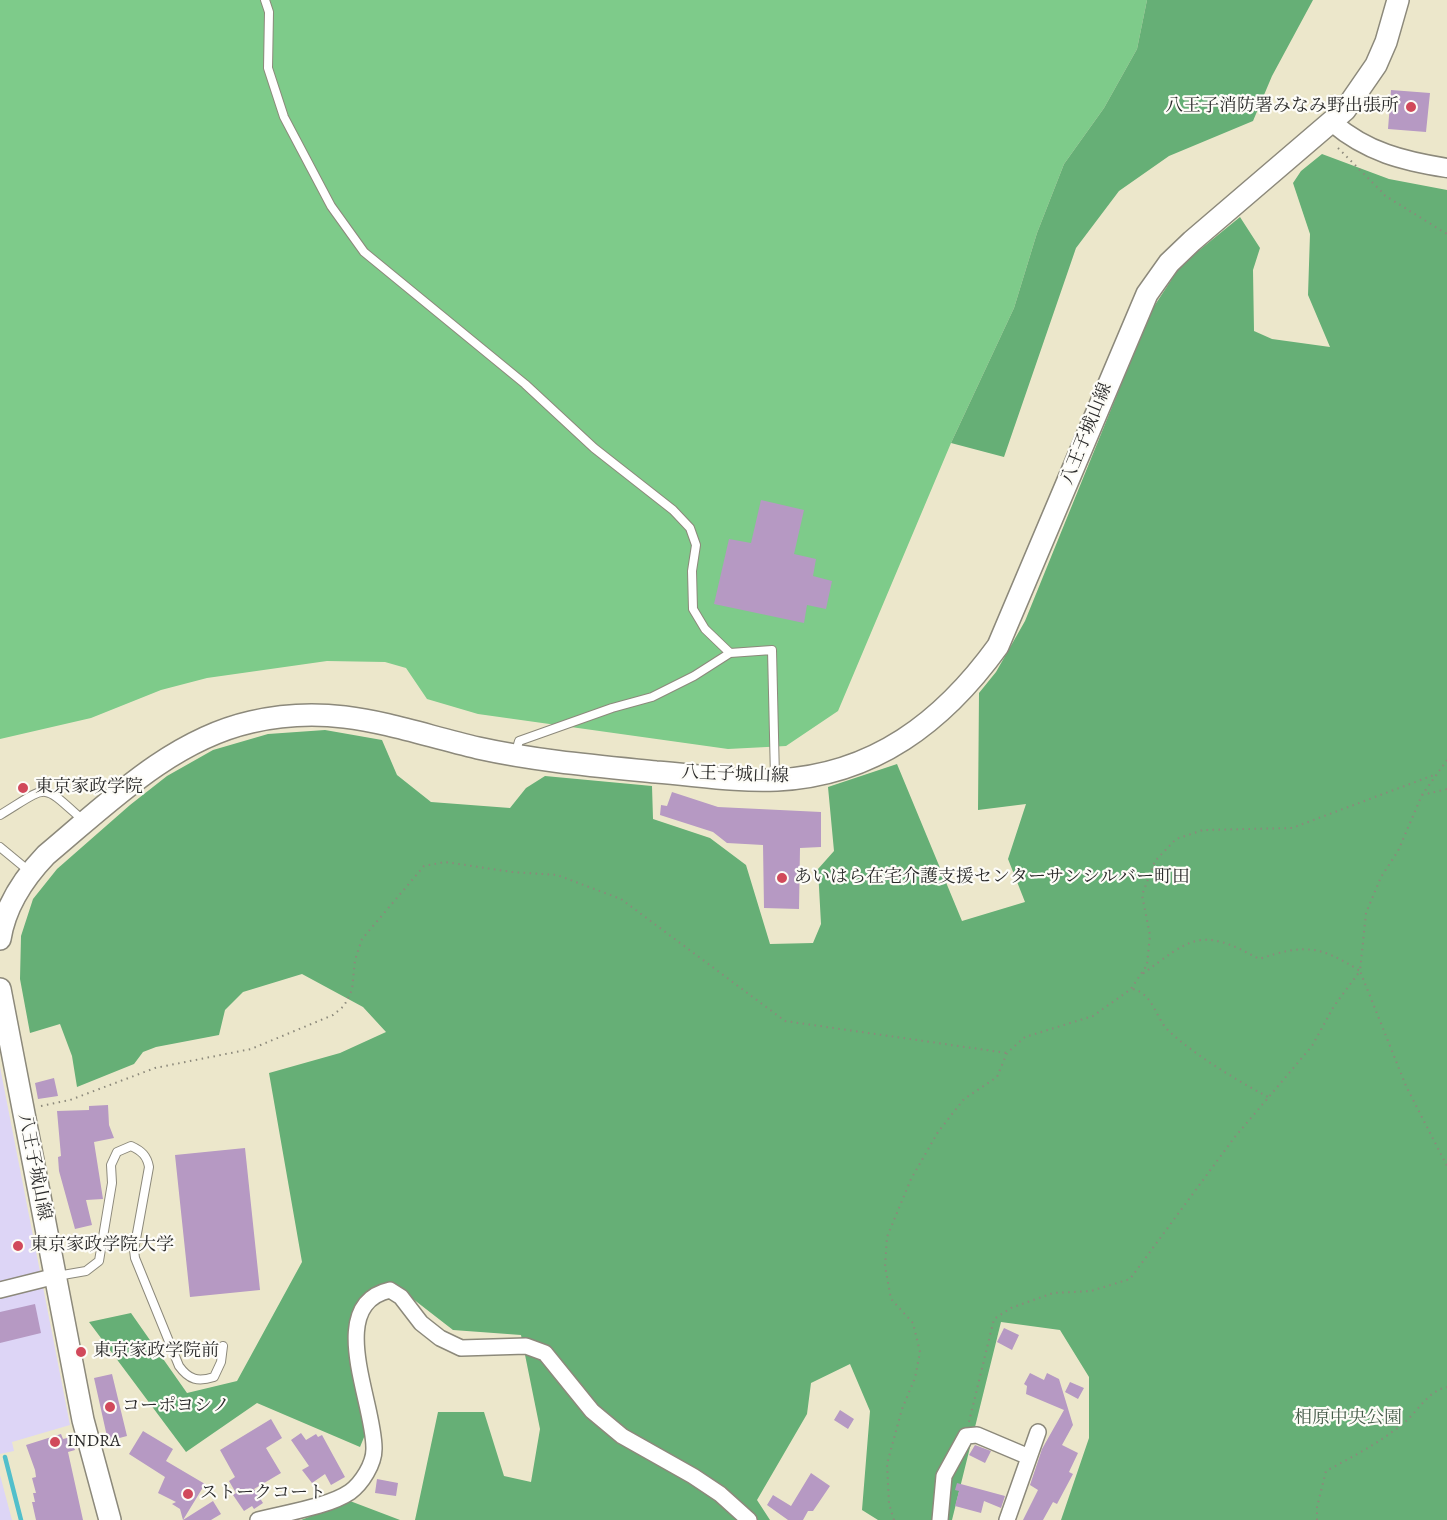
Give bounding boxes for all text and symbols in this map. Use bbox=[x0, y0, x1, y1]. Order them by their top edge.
place label: 八王子消防署みなみ野出張所 bbox=[1165, 96, 1399, 118]
marker: 八王子消防署みなみ野出張所 bbox=[1404, 100, 1418, 114]
street label: 八王子城山線 bbox=[1057, 380, 1117, 488]
street label: 八王子城山線 bbox=[681, 762, 789, 788]
place label: 東京家政学院 bbox=[35, 777, 143, 799]
marker: 東京家政学院 bbox=[16, 781, 30, 795]
place label: あいはら在宅介護支援センターサンシルバー町田 bbox=[794, 867, 1190, 889]
marker: あいはら在宅介護支援センターサンシルバー町田 bbox=[775, 871, 789, 885]
street label: 八王子城山線 bbox=[13, 1112, 55, 1222]
place label: 東京家政学院大学 bbox=[30, 1235, 174, 1257]
marker: 東京家政学院大学 bbox=[11, 1239, 25, 1253]
place label: 東京家政学院前 bbox=[93, 1341, 219, 1363]
marker: 東京家政学院前 bbox=[74, 1345, 88, 1359]
place label: コーポヨシノ bbox=[122, 1396, 230, 1418]
marker: コーポヨシノ bbox=[103, 1400, 117, 1414]
park label: 相原中央公園 bbox=[1294, 1408, 1402, 1430]
place label: INDRA bbox=[67, 1431, 121, 1453]
marker: INDRA bbox=[48, 1435, 62, 1449]
place label: ストークコート bbox=[200, 1483, 326, 1505]
marker: ストークコート bbox=[181, 1487, 195, 1501]

